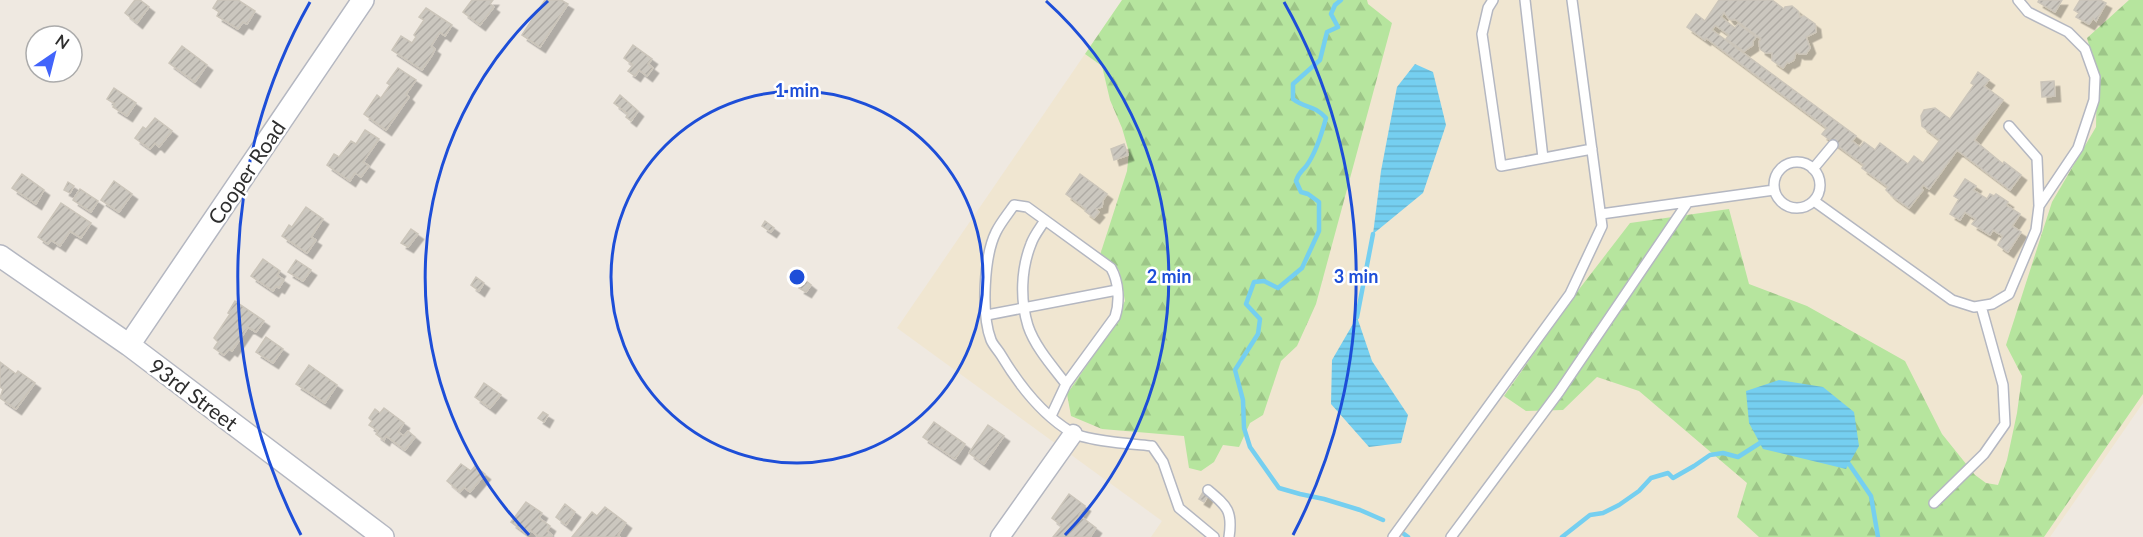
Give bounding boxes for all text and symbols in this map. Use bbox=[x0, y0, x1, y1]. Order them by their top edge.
north arrow bbox=[24, 24, 84, 84]
text: N bbox=[52, 30, 73, 53]
text: 1 min bbox=[775, 79, 819, 101]
street label: Cooper Road bbox=[202, 115, 290, 229]
text: 2 min bbox=[1147, 265, 1191, 287]
text: 3 min bbox=[1334, 265, 1378, 287]
centre of rings bbox=[787, 267, 807, 287]
street label: 93rd Street bbox=[145, 353, 243, 436]

